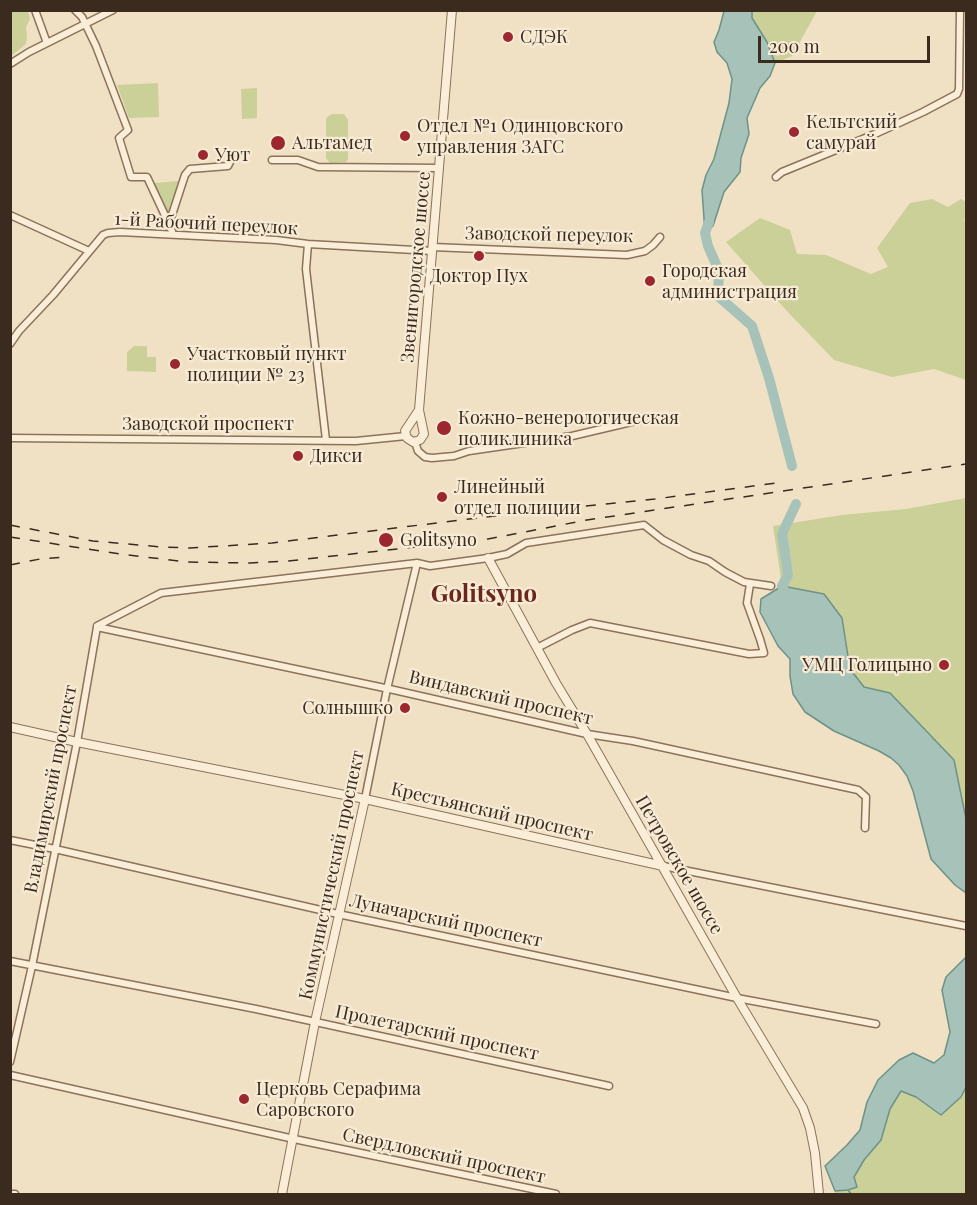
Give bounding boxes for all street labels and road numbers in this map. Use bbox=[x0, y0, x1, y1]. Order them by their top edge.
street label: Звенигородское шоссе bbox=[397, 170, 435, 364]
street label: 1-й Рабочий переулок bbox=[114, 208, 298, 240]
street label: Заводской переулок bbox=[465, 223, 633, 247]
street label: Заводской проспект bbox=[122, 413, 294, 435]
street label: Виндавский проспект bbox=[407, 666, 595, 730]
street label: Владимирский проспект bbox=[20, 683, 82, 895]
street label: Коммунистический проспект bbox=[295, 748, 369, 1002]
street label: Крестьянский проспект bbox=[389, 778, 595, 846]
street label: Петровское шоссе bbox=[631, 792, 727, 938]
street label: Луначарский проспект bbox=[348, 890, 544, 952]
street label: Пролетарский проспект bbox=[333, 1001, 541, 1065]
street label: Свердловский проспект bbox=[340, 1124, 548, 1188]

